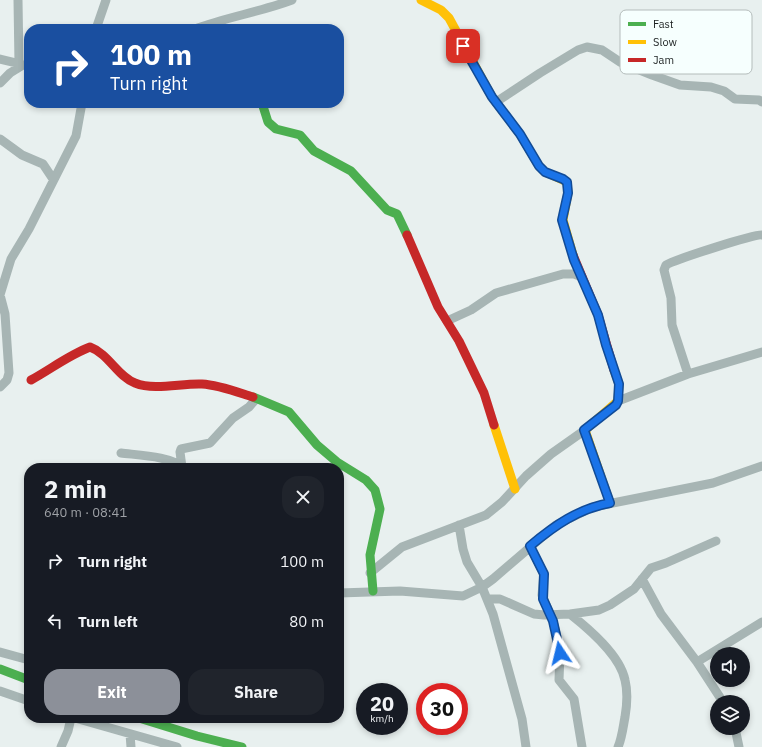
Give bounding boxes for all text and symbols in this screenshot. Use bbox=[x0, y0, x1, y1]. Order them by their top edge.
legend bbox=[620, 10, 752, 74]
text: Fast bbox=[653, 17, 674, 31]
pin bbox=[446, 29, 480, 63]
icon: arrive bbox=[452, 35, 474, 57]
text: Slow bbox=[653, 35, 677, 49]
text: 100 m bbox=[110, 36, 192, 73]
icon: right bbox=[44, 40, 96, 92]
text: Jam bbox=[653, 53, 674, 67]
text: Turn right bbox=[110, 72, 188, 95]
text: 2 min bbox=[44, 473, 107, 505]
button: close bbox=[282, 476, 324, 518]
text: 640 m · 08:41 bbox=[44, 504, 127, 521]
icon: right bbox=[44, 550, 66, 572]
text: Turn right bbox=[78, 552, 147, 571]
text: 100 m bbox=[280, 552, 324, 571]
icon: left bbox=[44, 610, 66, 632]
text: Turn left bbox=[78, 612, 138, 631]
text: 80 m bbox=[289, 612, 324, 631]
position arrow bbox=[539, 632, 581, 674]
map controls bbox=[710, 647, 750, 735]
button: sound bbox=[710, 647, 750, 687]
button: Exit bbox=[44, 669, 180, 715]
button: Share bbox=[188, 669, 324, 715]
speed limit sign: 30 bbox=[416, 683, 468, 735]
text: 20 bbox=[370, 690, 394, 717]
button: layers bbox=[710, 695, 750, 735]
text: km/h bbox=[370, 712, 394, 725]

